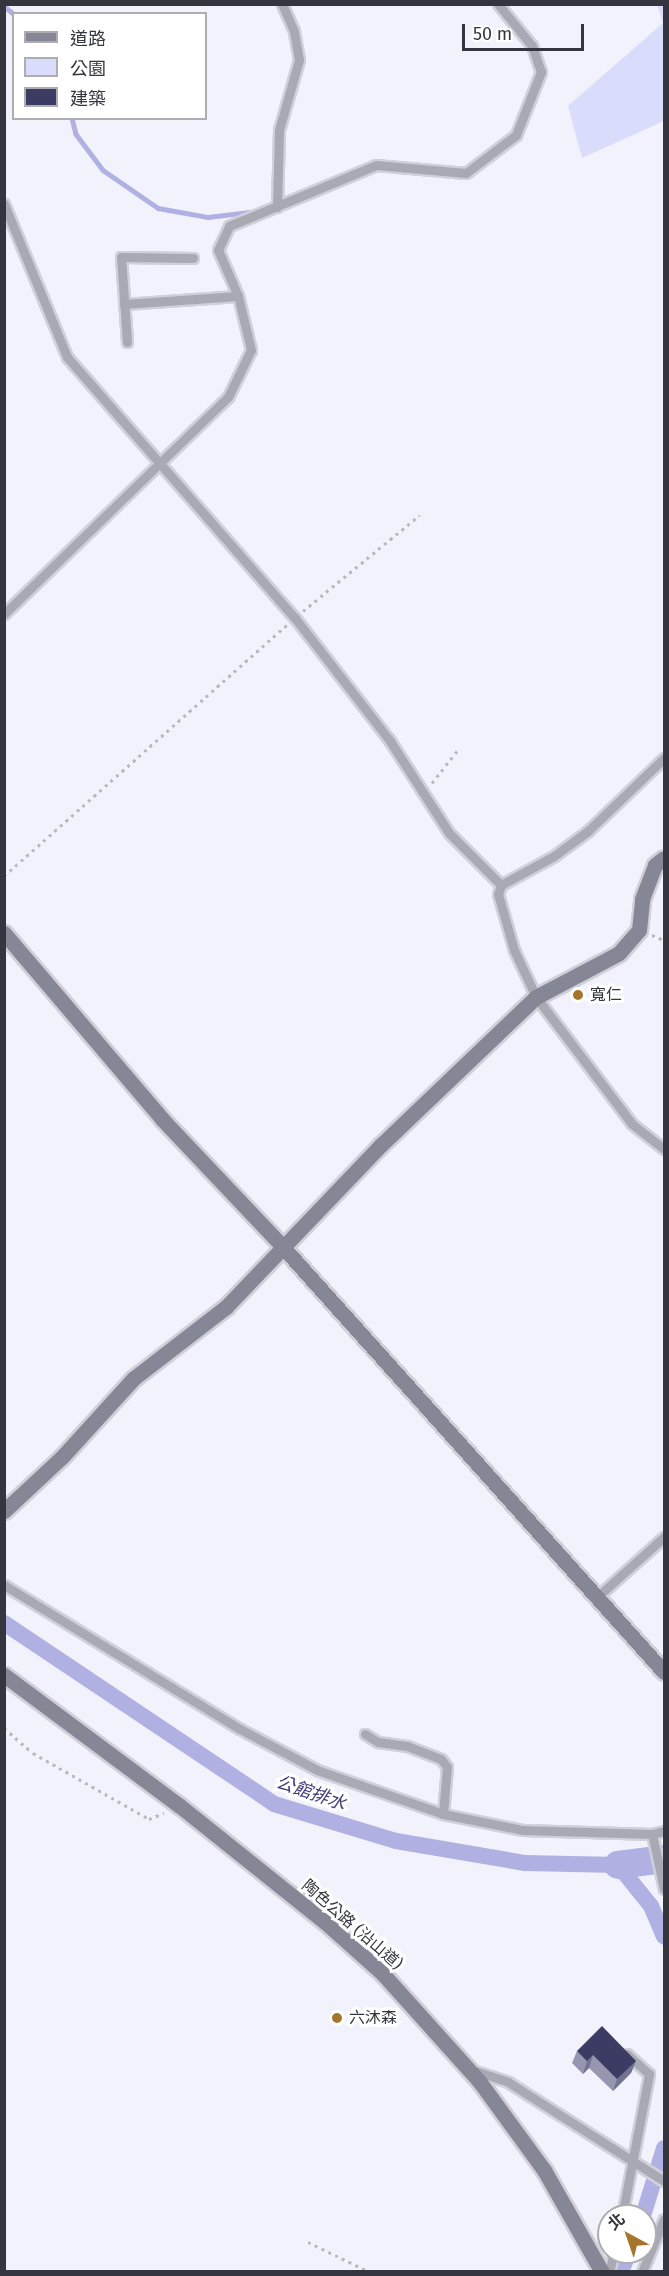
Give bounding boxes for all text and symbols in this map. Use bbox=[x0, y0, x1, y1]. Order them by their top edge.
legend bbox=[12, 12, 207, 120]
scale bar bbox=[465, 12, 586, 50]
text: 50 m bbox=[473, 23, 512, 45]
text: 道路 bbox=[70, 28, 106, 50]
text: 公園 bbox=[70, 58, 106, 80]
text: 建築 bbox=[70, 88, 106, 110]
place label: 寬仁 bbox=[590, 985, 622, 1005]
marker: 寬仁 bbox=[571, 988, 585, 1002]
water label: 公館排水 bbox=[273, 1771, 349, 1815]
street label: 陶色公路 (沿山道) bbox=[298, 1876, 406, 1974]
place label: 六沐森 bbox=[349, 2008, 397, 2028]
marker: 六沐森 bbox=[330, 2011, 344, 2025]
north arrow bbox=[597, 2204, 657, 2264]
text: 北 bbox=[604, 2209, 629, 2234]

